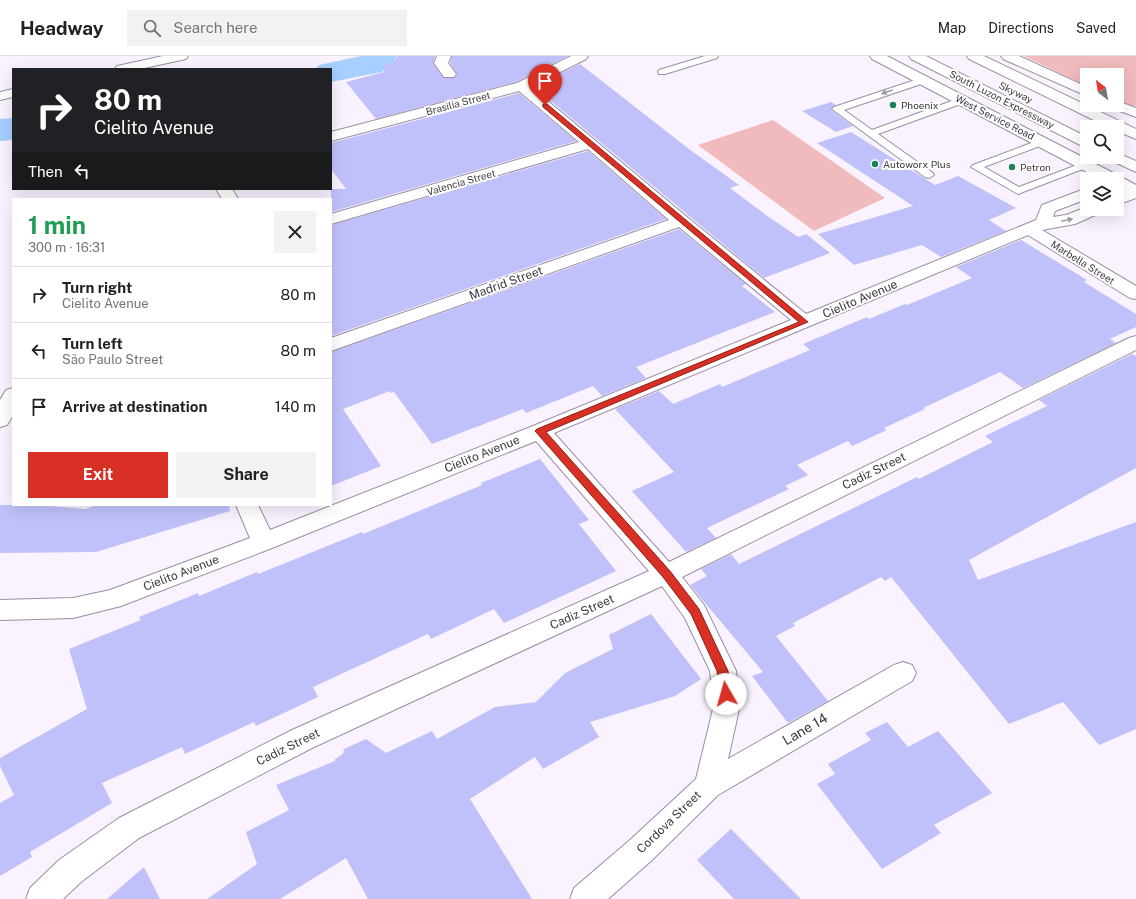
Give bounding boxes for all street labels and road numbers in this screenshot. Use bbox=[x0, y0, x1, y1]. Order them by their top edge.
street label: South Luzon Expressway bbox=[948, 67, 1057, 131]
street label: Skyway bbox=[997, 79, 1036, 106]
street label: Brasilia Street bbox=[425, 89, 492, 117]
street label: West Service Road bbox=[954, 92, 1037, 142]
street label: Valencia Street bbox=[425, 166, 497, 198]
street label: Marbella Street bbox=[1049, 238, 1117, 286]
street label: Madrid Street bbox=[467, 263, 545, 303]
street label: Cielito Avenue bbox=[820, 277, 900, 321]
street label: Cielito Avenue bbox=[442, 432, 522, 475]
street label: Cadiz Street bbox=[840, 449, 908, 492]
street label: Cielito Avenue bbox=[141, 552, 221, 594]
street label: Cadiz Street bbox=[548, 591, 617, 632]
street label: Lane 14 bbox=[780, 710, 831, 748]
street label: Cadiz Street bbox=[254, 725, 322, 768]
street label: Cordova Street bbox=[634, 788, 704, 856]

